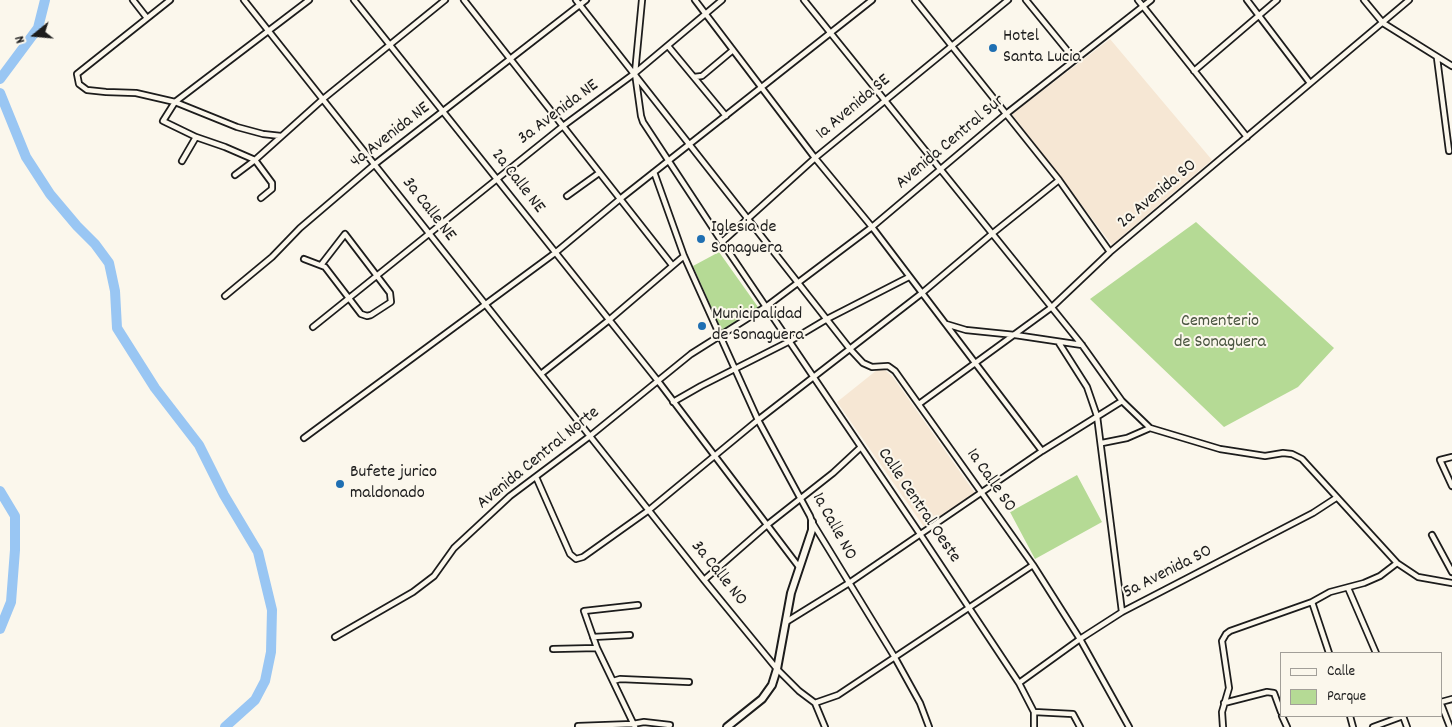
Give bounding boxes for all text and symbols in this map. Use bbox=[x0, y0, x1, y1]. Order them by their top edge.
north arrow bbox=[10, 10, 60, 60]
place label: Hotel Santa Lucia bbox=[1003, 27, 1081, 70]
text: N bbox=[10, 33, 31, 46]
marker: Hotel Santa Lucia bbox=[987, 42, 999, 54]
street label: 1a Avenida SE bbox=[812, 71, 896, 145]
street label: 3a Avenida NE bbox=[514, 76, 604, 150]
street label: Avenida Central Sur bbox=[892, 91, 1010, 195]
street label: 4a Avenida NE bbox=[347, 98, 435, 174]
street label: 2a Calle NE bbox=[485, 146, 549, 218]
street label: 2a Avenida SO bbox=[1114, 156, 1202, 234]
street label: 3a Calle NE bbox=[396, 174, 460, 246]
place label: Iglesia de Sonaguera bbox=[711, 218, 782, 260]
marker: Iglesia de Sonaguera bbox=[695, 233, 707, 245]
place label: Municipalidad de Sonaguera bbox=[712, 305, 804, 348]
park label: Cementerio de Sonaguera bbox=[1174, 312, 1266, 354]
marker: Municipalidad de Sonaguera bbox=[696, 320, 708, 332]
street label: Avenida Central Norte bbox=[473, 403, 605, 515]
street label: Calle Central Oeste bbox=[872, 445, 964, 567]
street label: 1a Calle SO bbox=[960, 445, 1020, 517]
place label: Bufete jurico maldonado bbox=[350, 463, 437, 506]
marker: Bufete jurico maldonado bbox=[334, 478, 346, 490]
street label: 1a Calle NO bbox=[806, 490, 860, 564]
street label: 3a Calle NO bbox=[685, 537, 751, 611]
street label: 5a Avenida SO bbox=[1120, 541, 1216, 605]
legend bbox=[1280, 652, 1442, 717]
text: Calle bbox=[1327, 661, 1355, 683]
text: Parque bbox=[1327, 686, 1366, 708]

